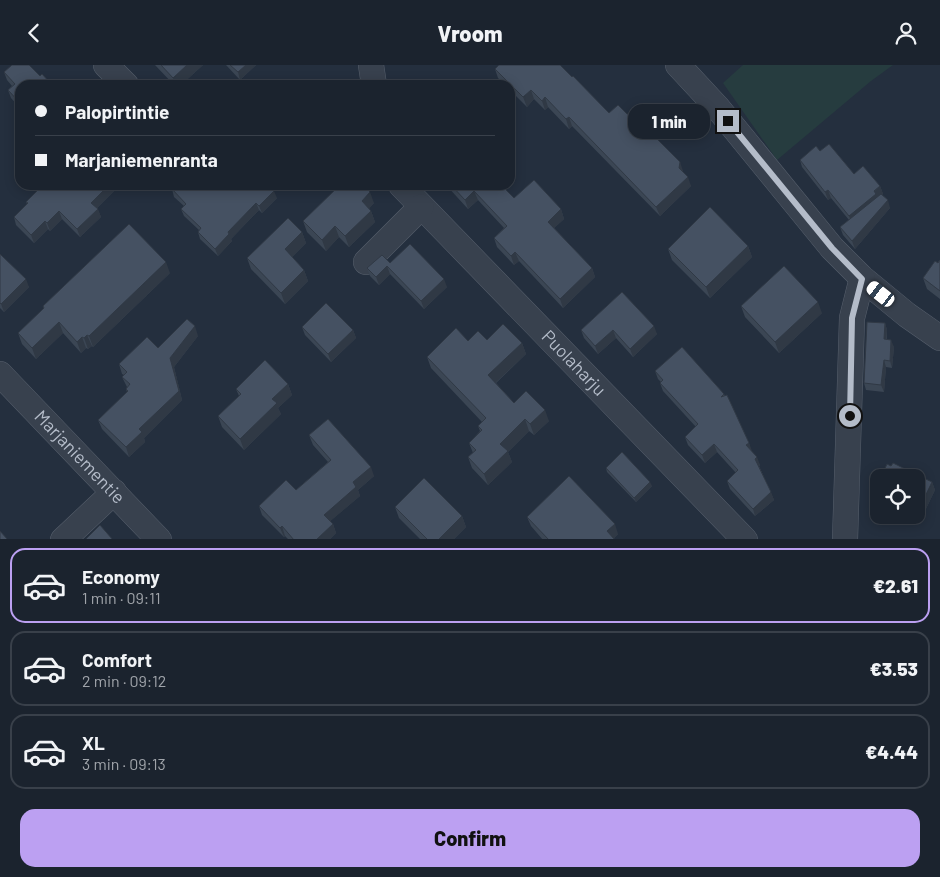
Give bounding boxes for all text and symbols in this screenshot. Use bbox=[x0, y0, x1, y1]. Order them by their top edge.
icon: back bbox=[20, 19, 48, 47]
icon: person bbox=[892, 19, 920, 47]
text: Vroom bbox=[438, 20, 502, 46]
text: Palopirtintie bbox=[65, 100, 169, 123]
callout: 1 min bbox=[628, 103, 710, 139]
route end bbox=[717, 110, 739, 132]
text: 1 min bbox=[651, 112, 687, 131]
text: Marjaniemenranta bbox=[65, 148, 218, 171]
car bbox=[864, 279, 897, 309]
street label: Puolaharju bbox=[538, 325, 611, 400]
street label: Marjaniementie bbox=[30, 405, 130, 508]
route start bbox=[839, 405, 861, 427]
map controls bbox=[870, 469, 925, 524]
button: locate bbox=[870, 469, 925, 524]
icon: car bbox=[22, 563, 67, 608]
text: Economy bbox=[82, 565, 160, 588]
text: €2.61 bbox=[873, 574, 918, 597]
text: 1 min · 09:11 bbox=[82, 588, 161, 607]
icon: car bbox=[22, 646, 67, 691]
text: Comfort bbox=[82, 648, 152, 671]
text: €3.53 bbox=[870, 657, 918, 680]
text: 2 min · 09:12 bbox=[82, 671, 166, 690]
icon: car bbox=[22, 729, 67, 774]
text: XL bbox=[82, 731, 105, 754]
text: €4.44 bbox=[865, 740, 918, 763]
text: 3 min · 09:13 bbox=[82, 754, 166, 773]
button: Confirm bbox=[20, 809, 920, 867]

